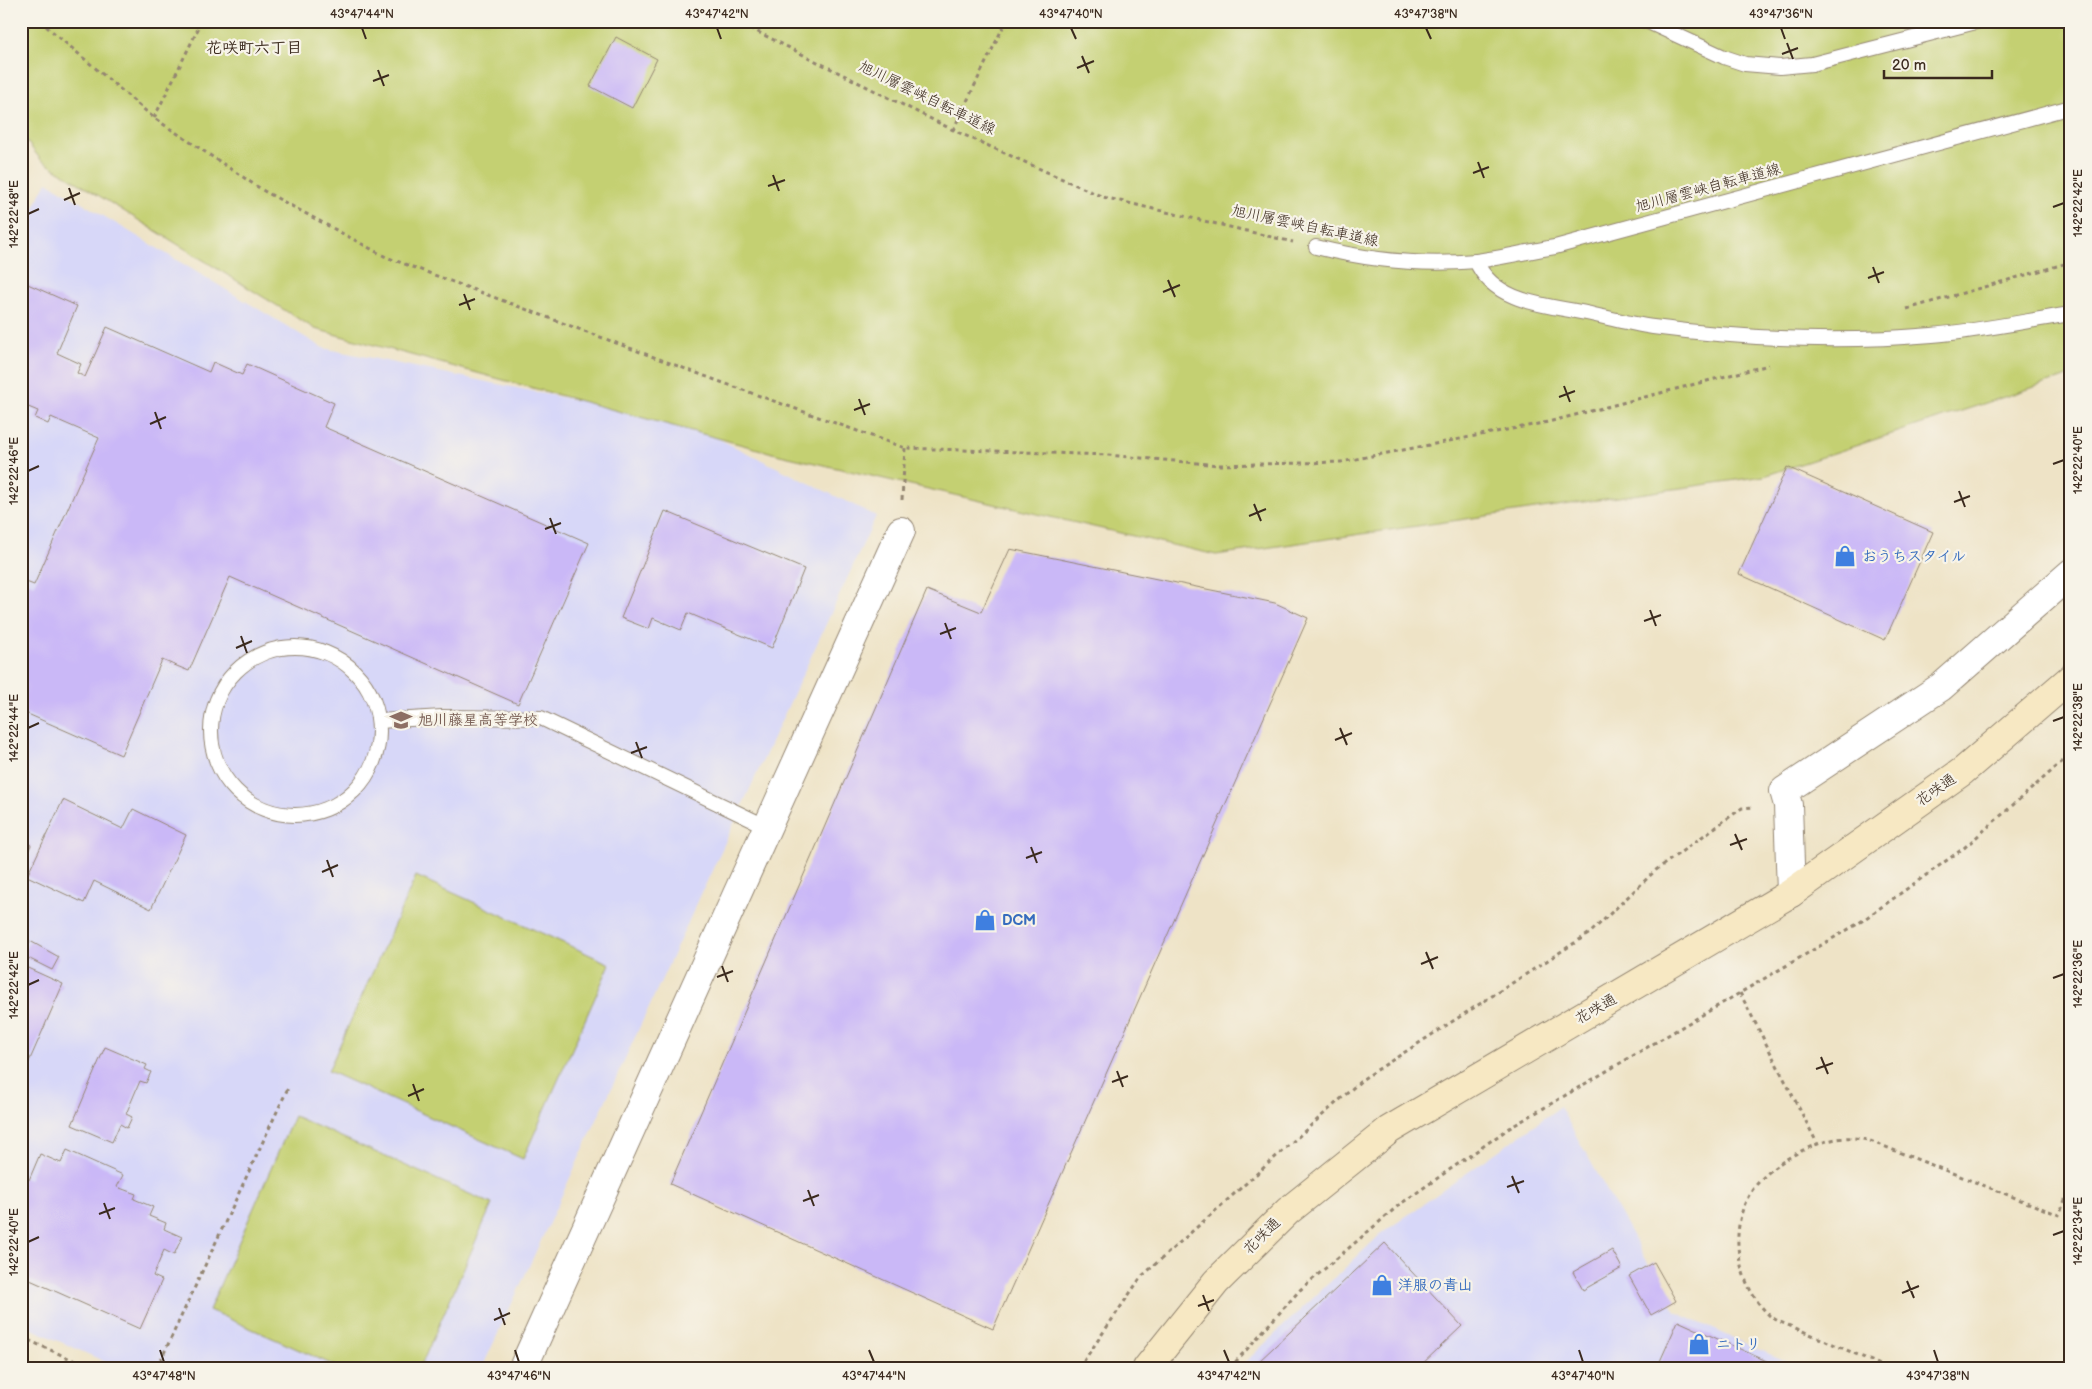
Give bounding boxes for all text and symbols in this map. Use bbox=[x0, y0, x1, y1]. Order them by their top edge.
text: 43°47'44"N bbox=[330, 7, 394, 22]
text: 43°47'42"N bbox=[685, 7, 749, 22]
text: 43°47'40"N bbox=[1039, 7, 1103, 22]
text: 43°47'38"N bbox=[1394, 7, 1458, 22]
text: 43°47'36"N bbox=[1749, 7, 1813, 22]
district label: 花咲町六丁目 bbox=[206, 39, 302, 58]
scale bar bbox=[1884, 48, 1992, 80]
text: 20 m bbox=[1892, 56, 1926, 75]
street label: 旭川層雲峡自転車道線 bbox=[855, 57, 999, 139]
street label: 旭川層雲峡自転車道線 bbox=[1633, 159, 1783, 217]
text: 142°22'42"E bbox=[2071, 169, 2086, 237]
text: 142°22'48"E bbox=[7, 180, 22, 248]
street label: 旭川層雲峡自転車道線 bbox=[1230, 201, 1380, 251]
text: 142°22'40"E bbox=[2071, 426, 2086, 494]
text: 142°22'46"E bbox=[7, 437, 22, 505]
shop icon: おうちスタイル bbox=[1832, 543, 1858, 569]
place label: おうちスタイル bbox=[1862, 547, 1966, 566]
text: 142°22'38"E bbox=[2071, 683, 2086, 751]
text: 142°22'44"E bbox=[7, 694, 22, 762]
school or university icon: 旭川藤星高等学校 bbox=[388, 707, 414, 733]
place label: 旭川藤星高等学校 bbox=[418, 711, 538, 730]
street label: 花咲通 bbox=[1912, 769, 1960, 811]
shop icon: DCM bbox=[972, 907, 998, 933]
place label: DCM bbox=[1002, 911, 1036, 930]
text: 142°22'36"E bbox=[2071, 940, 2086, 1008]
text: 142°22'42"E bbox=[7, 951, 22, 1019]
street label: 花咲通 bbox=[1572, 990, 1620, 1028]
text: 142°22'34"E bbox=[2071, 1197, 2086, 1265]
text: 142°22'40"E bbox=[7, 1208, 22, 1276]
street label: 花咲通 bbox=[1239, 1213, 1285, 1259]
shop icon: 洋服の青山 bbox=[1369, 1272, 1395, 1298]
place label: 洋服の青山 bbox=[1398, 1276, 1473, 1295]
shop icon: ニトリ bbox=[1686, 1331, 1712, 1357]
place label: ニトリ bbox=[1716, 1335, 1761, 1354]
text: 43°47'48"N bbox=[132, 1369, 196, 1384]
text: 43°47'46"N bbox=[487, 1369, 551, 1384]
text: 43°47'44"N bbox=[842, 1369, 906, 1384]
text: 43°47'42"N bbox=[1197, 1369, 1261, 1384]
text: 43°47'40"N bbox=[1551, 1369, 1615, 1384]
text: 43°47'38"N bbox=[1906, 1369, 1970, 1384]

